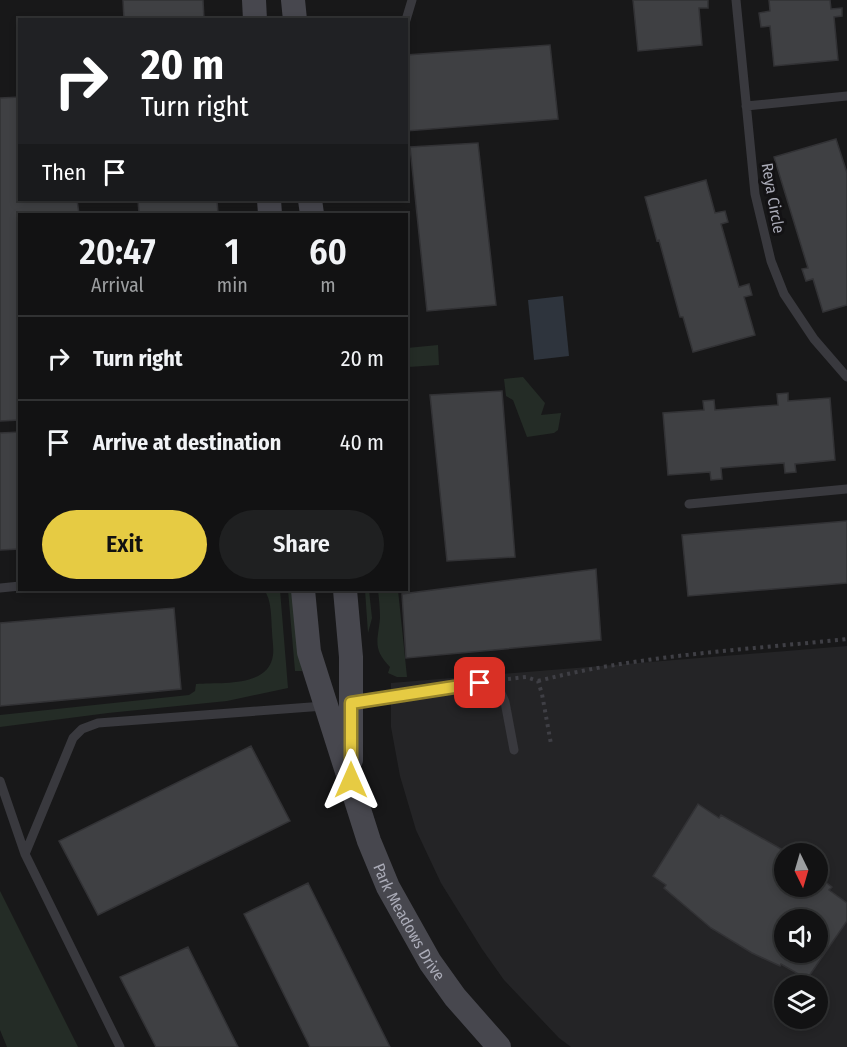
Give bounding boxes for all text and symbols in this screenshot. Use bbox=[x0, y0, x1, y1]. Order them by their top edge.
text: 20 m bbox=[141, 40, 224, 90]
icon: right bbox=[42, 42, 120, 120]
text: Turn right bbox=[141, 91, 249, 123]
icon: arrive bbox=[98, 156, 131, 189]
text: Then bbox=[42, 159, 86, 186]
street label: Reya Circle bbox=[757, 161, 789, 235]
text: 20:47 bbox=[79, 230, 156, 274]
text: 1 bbox=[225, 230, 240, 274]
text: 60 bbox=[309, 230, 347, 274]
text: Arrival bbox=[91, 273, 144, 297]
text: min bbox=[217, 273, 248, 297]
text: m bbox=[320, 273, 336, 297]
icon: right bbox=[42, 342, 75, 375]
text: Turn right bbox=[93, 345, 182, 372]
text: 20 m bbox=[341, 345, 384, 372]
icon: arrive bbox=[42, 426, 75, 459]
text: Arrive at destination bbox=[93, 429, 281, 456]
text: 40 m bbox=[340, 429, 384, 456]
button: Exit bbox=[42, 510, 207, 579]
button: Share bbox=[219, 510, 384, 579]
pin bbox=[454, 657, 505, 708]
icon: arrive bbox=[463, 666, 496, 699]
position arrow bbox=[319, 748, 383, 812]
north arrow bbox=[774, 843, 828, 897]
map controls bbox=[774, 843, 828, 1029]
street label: Park Meadows Drive bbox=[370, 860, 450, 984]
button: sound bbox=[774, 909, 828, 963]
button: layers bbox=[774, 975, 828, 1029]

